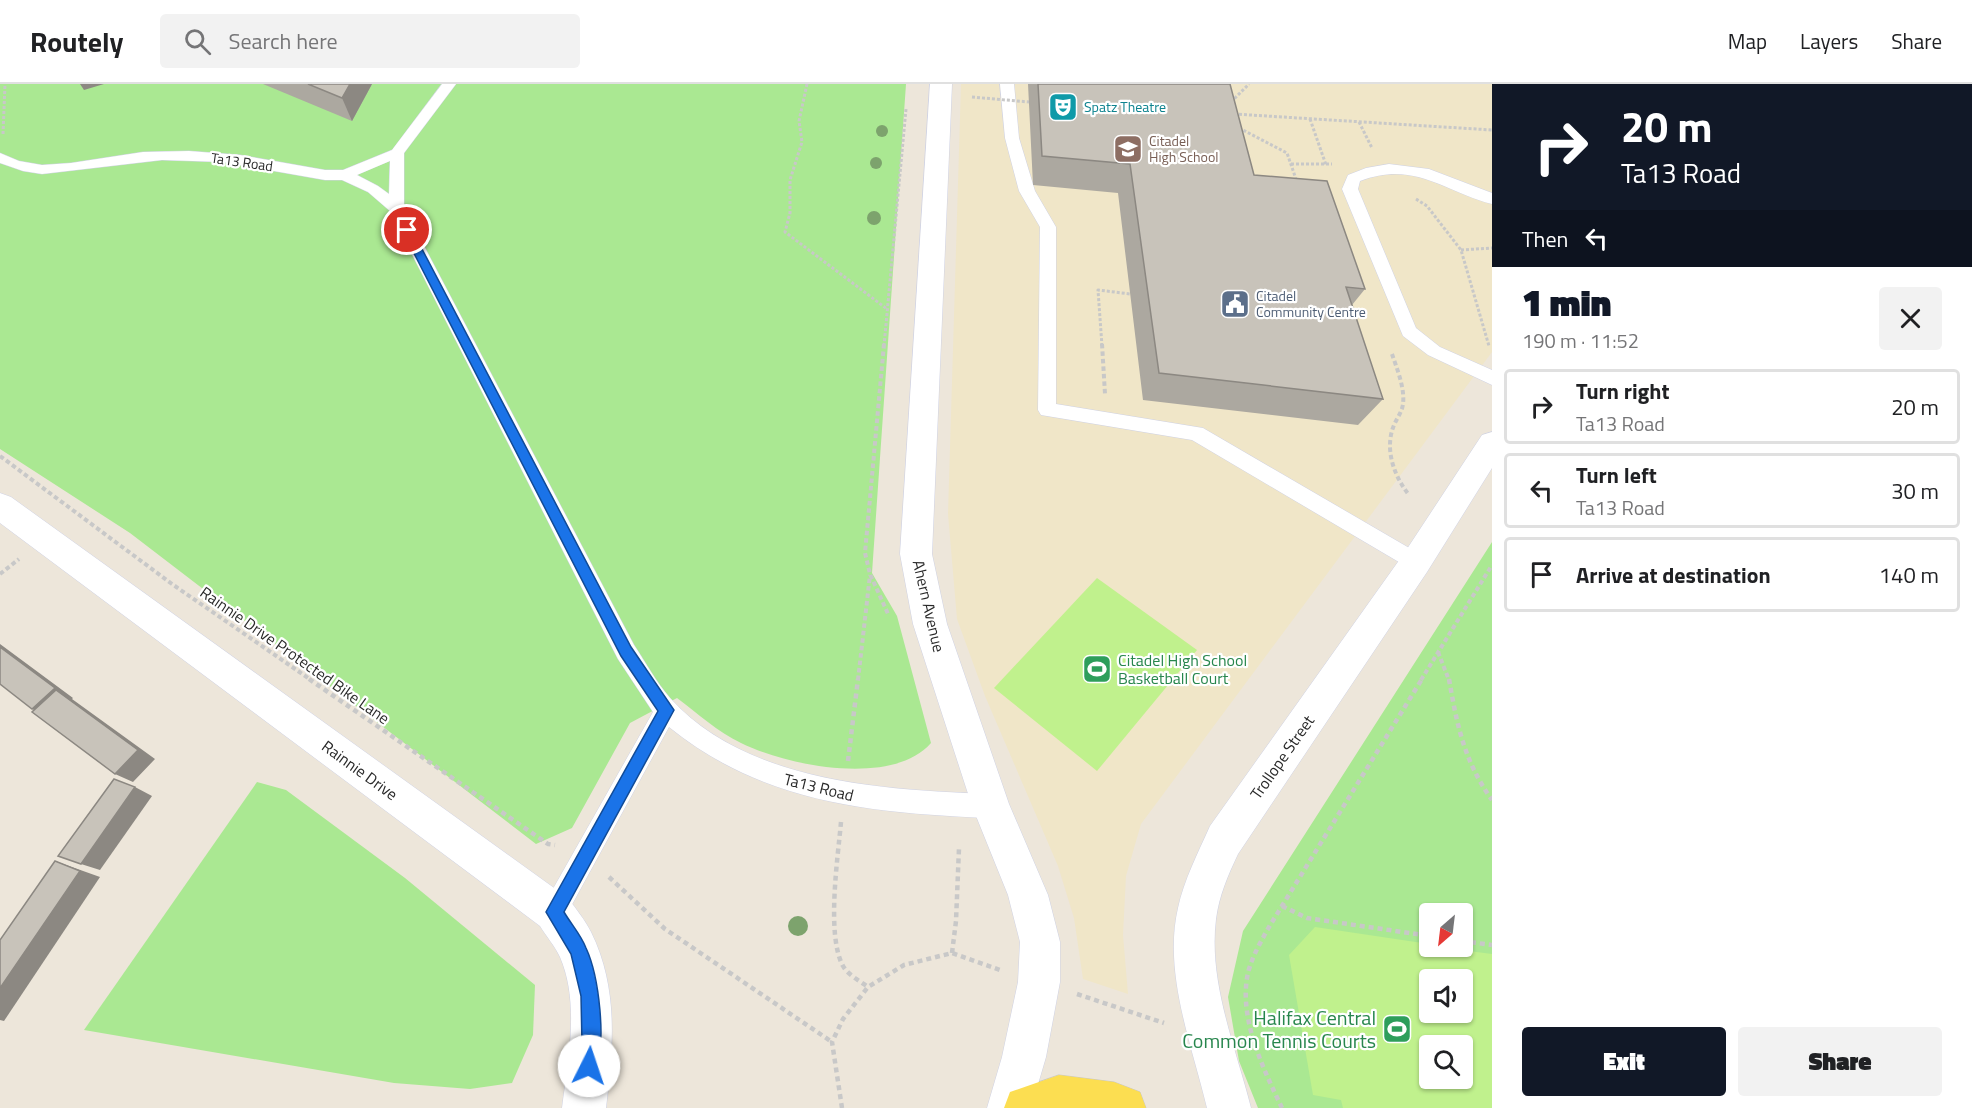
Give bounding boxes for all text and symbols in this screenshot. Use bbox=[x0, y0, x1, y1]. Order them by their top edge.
search box bbox=[160, 14, 580, 68]
text: Routely bbox=[30, 20, 124, 63]
text: Search here bbox=[229, 24, 338, 58]
icon: search bbox=[181, 25, 214, 58]
text: Map bbox=[1728, 25, 1767, 57]
text: Layers bbox=[1800, 25, 1858, 57]
text: Share bbox=[1891, 25, 1942, 57]
theatre icon: Spatz Theatre bbox=[1047, 91, 1079, 123]
text: 20 m bbox=[1621, 94, 1713, 158]
place label: Spatz Theatre bbox=[1084, 96, 1166, 117]
icon: right bbox=[1522, 108, 1600, 186]
place label: Citadel High School bbox=[1149, 130, 1219, 167]
school or university icon: Citadel High School bbox=[1112, 133, 1144, 165]
street label: Ta13 Road bbox=[210, 147, 274, 176]
text: Ta13 Road bbox=[1621, 152, 1741, 193]
pin bbox=[381, 204, 432, 255]
icon: arrive bbox=[390, 213, 423, 246]
text: Then bbox=[1522, 222, 1568, 256]
icon: left bbox=[1580, 222, 1613, 255]
text: 1 min bbox=[1522, 275, 1611, 330]
place label: Citadel Community Centre bbox=[1256, 285, 1366, 322]
button: close bbox=[1879, 287, 1942, 350]
public building icon: Citadel Community Centre bbox=[1219, 288, 1251, 320]
text: 190 m · 11:52 bbox=[1522, 325, 1639, 356]
text: Turn right bbox=[1576, 374, 1670, 408]
icon: right bbox=[1525, 390, 1558, 423]
text: 20 m bbox=[1891, 390, 1939, 424]
text: Ta13 Road bbox=[1576, 408, 1665, 439]
text: Turn left bbox=[1576, 458, 1657, 492]
icon: left bbox=[1525, 474, 1558, 507]
text: 30 m bbox=[1891, 474, 1939, 508]
text: Ta13 Road bbox=[1576, 492, 1665, 523]
street label: Ahern Avenue bbox=[907, 558, 951, 654]
icon: arrive bbox=[1525, 558, 1558, 591]
text: Arrive at destination bbox=[1576, 558, 1771, 592]
text: 140 m bbox=[1879, 558, 1939, 592]
street label: Rainnie Drive Protected Bike Lane bbox=[195, 580, 395, 730]
place label: Citadel High School Basketball Court bbox=[1118, 648, 1247, 690]
sports icon: Citadel High School Basketball Court bbox=[1081, 653, 1113, 685]
street label: Trollope Street bbox=[1244, 710, 1320, 804]
street label: Rainnie Drive bbox=[317, 734, 403, 806]
street label: Ta13 Road bbox=[782, 767, 856, 807]
north arrow bbox=[1419, 903, 1473, 957]
map controls bbox=[1419, 903, 1473, 1089]
button: sound bbox=[1419, 969, 1473, 1023]
place label: Halifax Central Common Tennis Courts bbox=[1182, 1002, 1376, 1056]
sports icon: Halifax Central Common Tennis Courts bbox=[1381, 1013, 1413, 1045]
button: Exit bbox=[1522, 1027, 1726, 1096]
button: Share bbox=[1738, 1027, 1942, 1096]
position arrow bbox=[557, 1034, 621, 1098]
button: search bbox=[1419, 1035, 1473, 1089]

